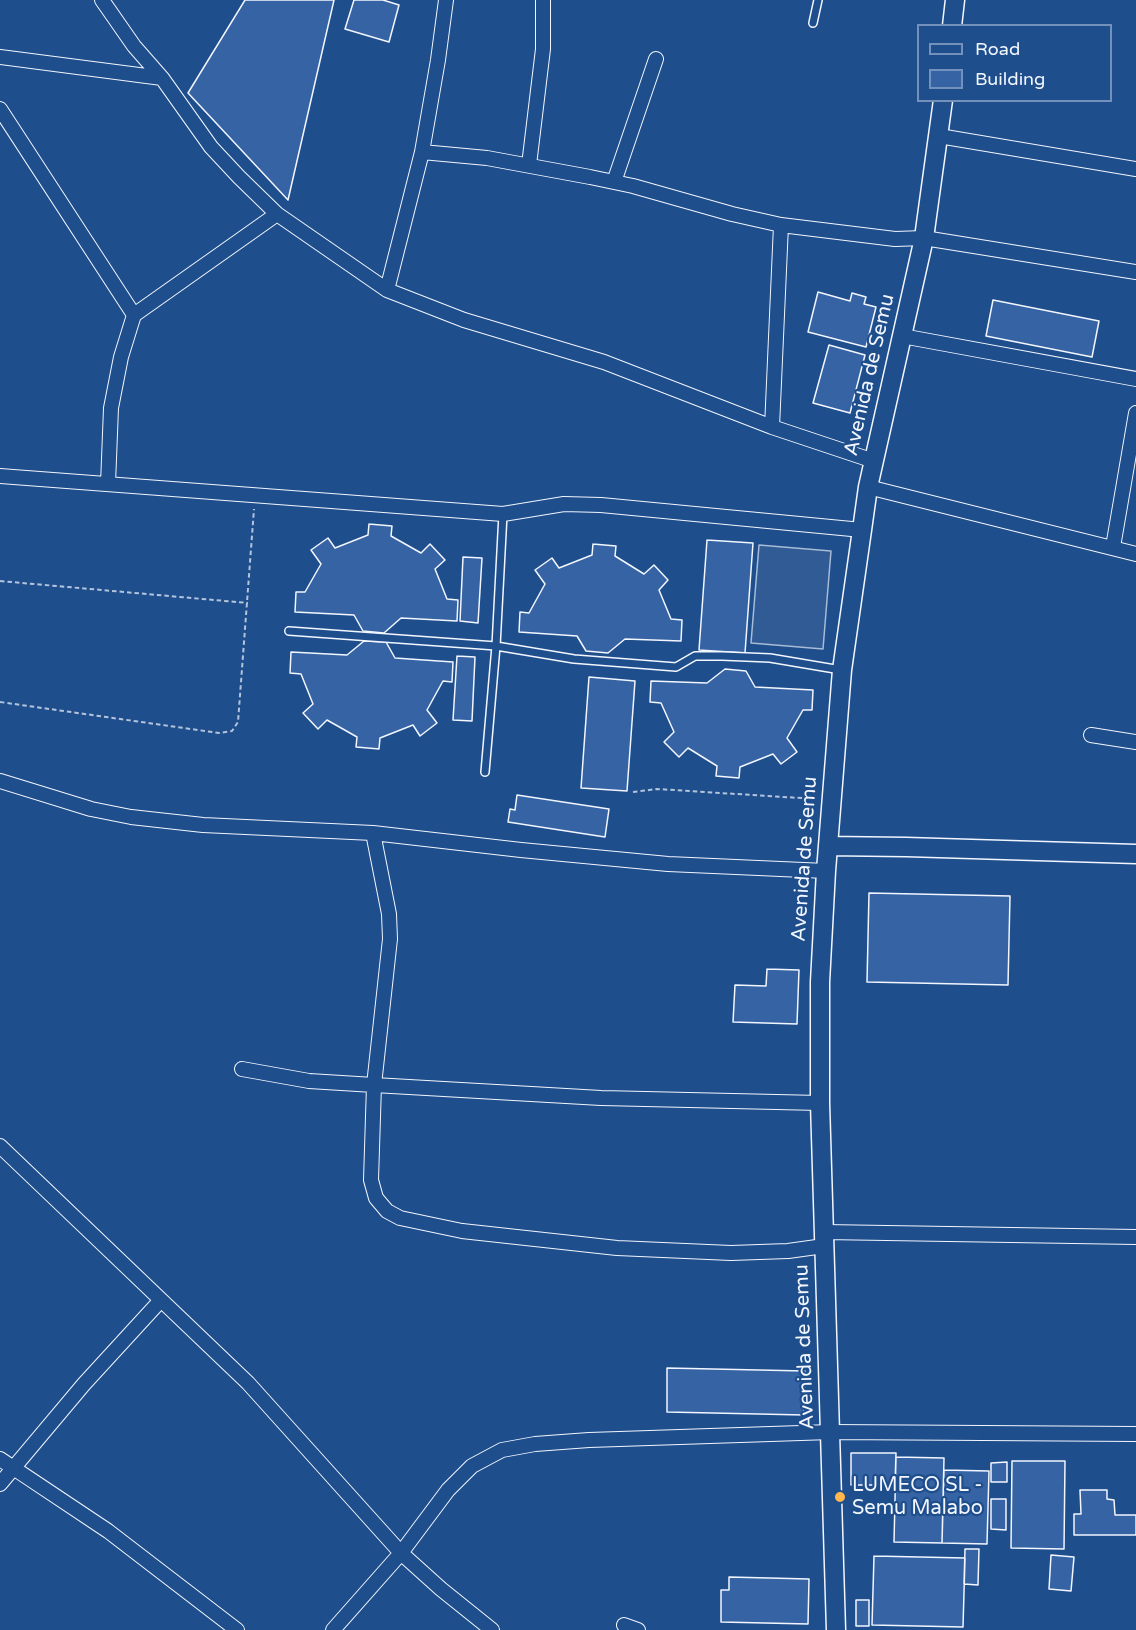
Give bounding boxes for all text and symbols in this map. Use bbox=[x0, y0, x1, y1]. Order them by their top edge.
legend bbox=[917, 24, 1112, 102]
text: Road bbox=[975, 38, 1020, 60]
text: Building bbox=[975, 68, 1045, 90]
street label: Avenida de Semu bbox=[840, 292, 900, 458]
street label: Avenida de Semu bbox=[787, 776, 823, 942]
street label: Avenida de Semu bbox=[790, 1264, 820, 1430]
place label: LUMECO SL - Semu Malabo bbox=[852, 1474, 983, 1521]
marker: LUMECO SL - Semu Malabo bbox=[833, 1490, 847, 1504]

